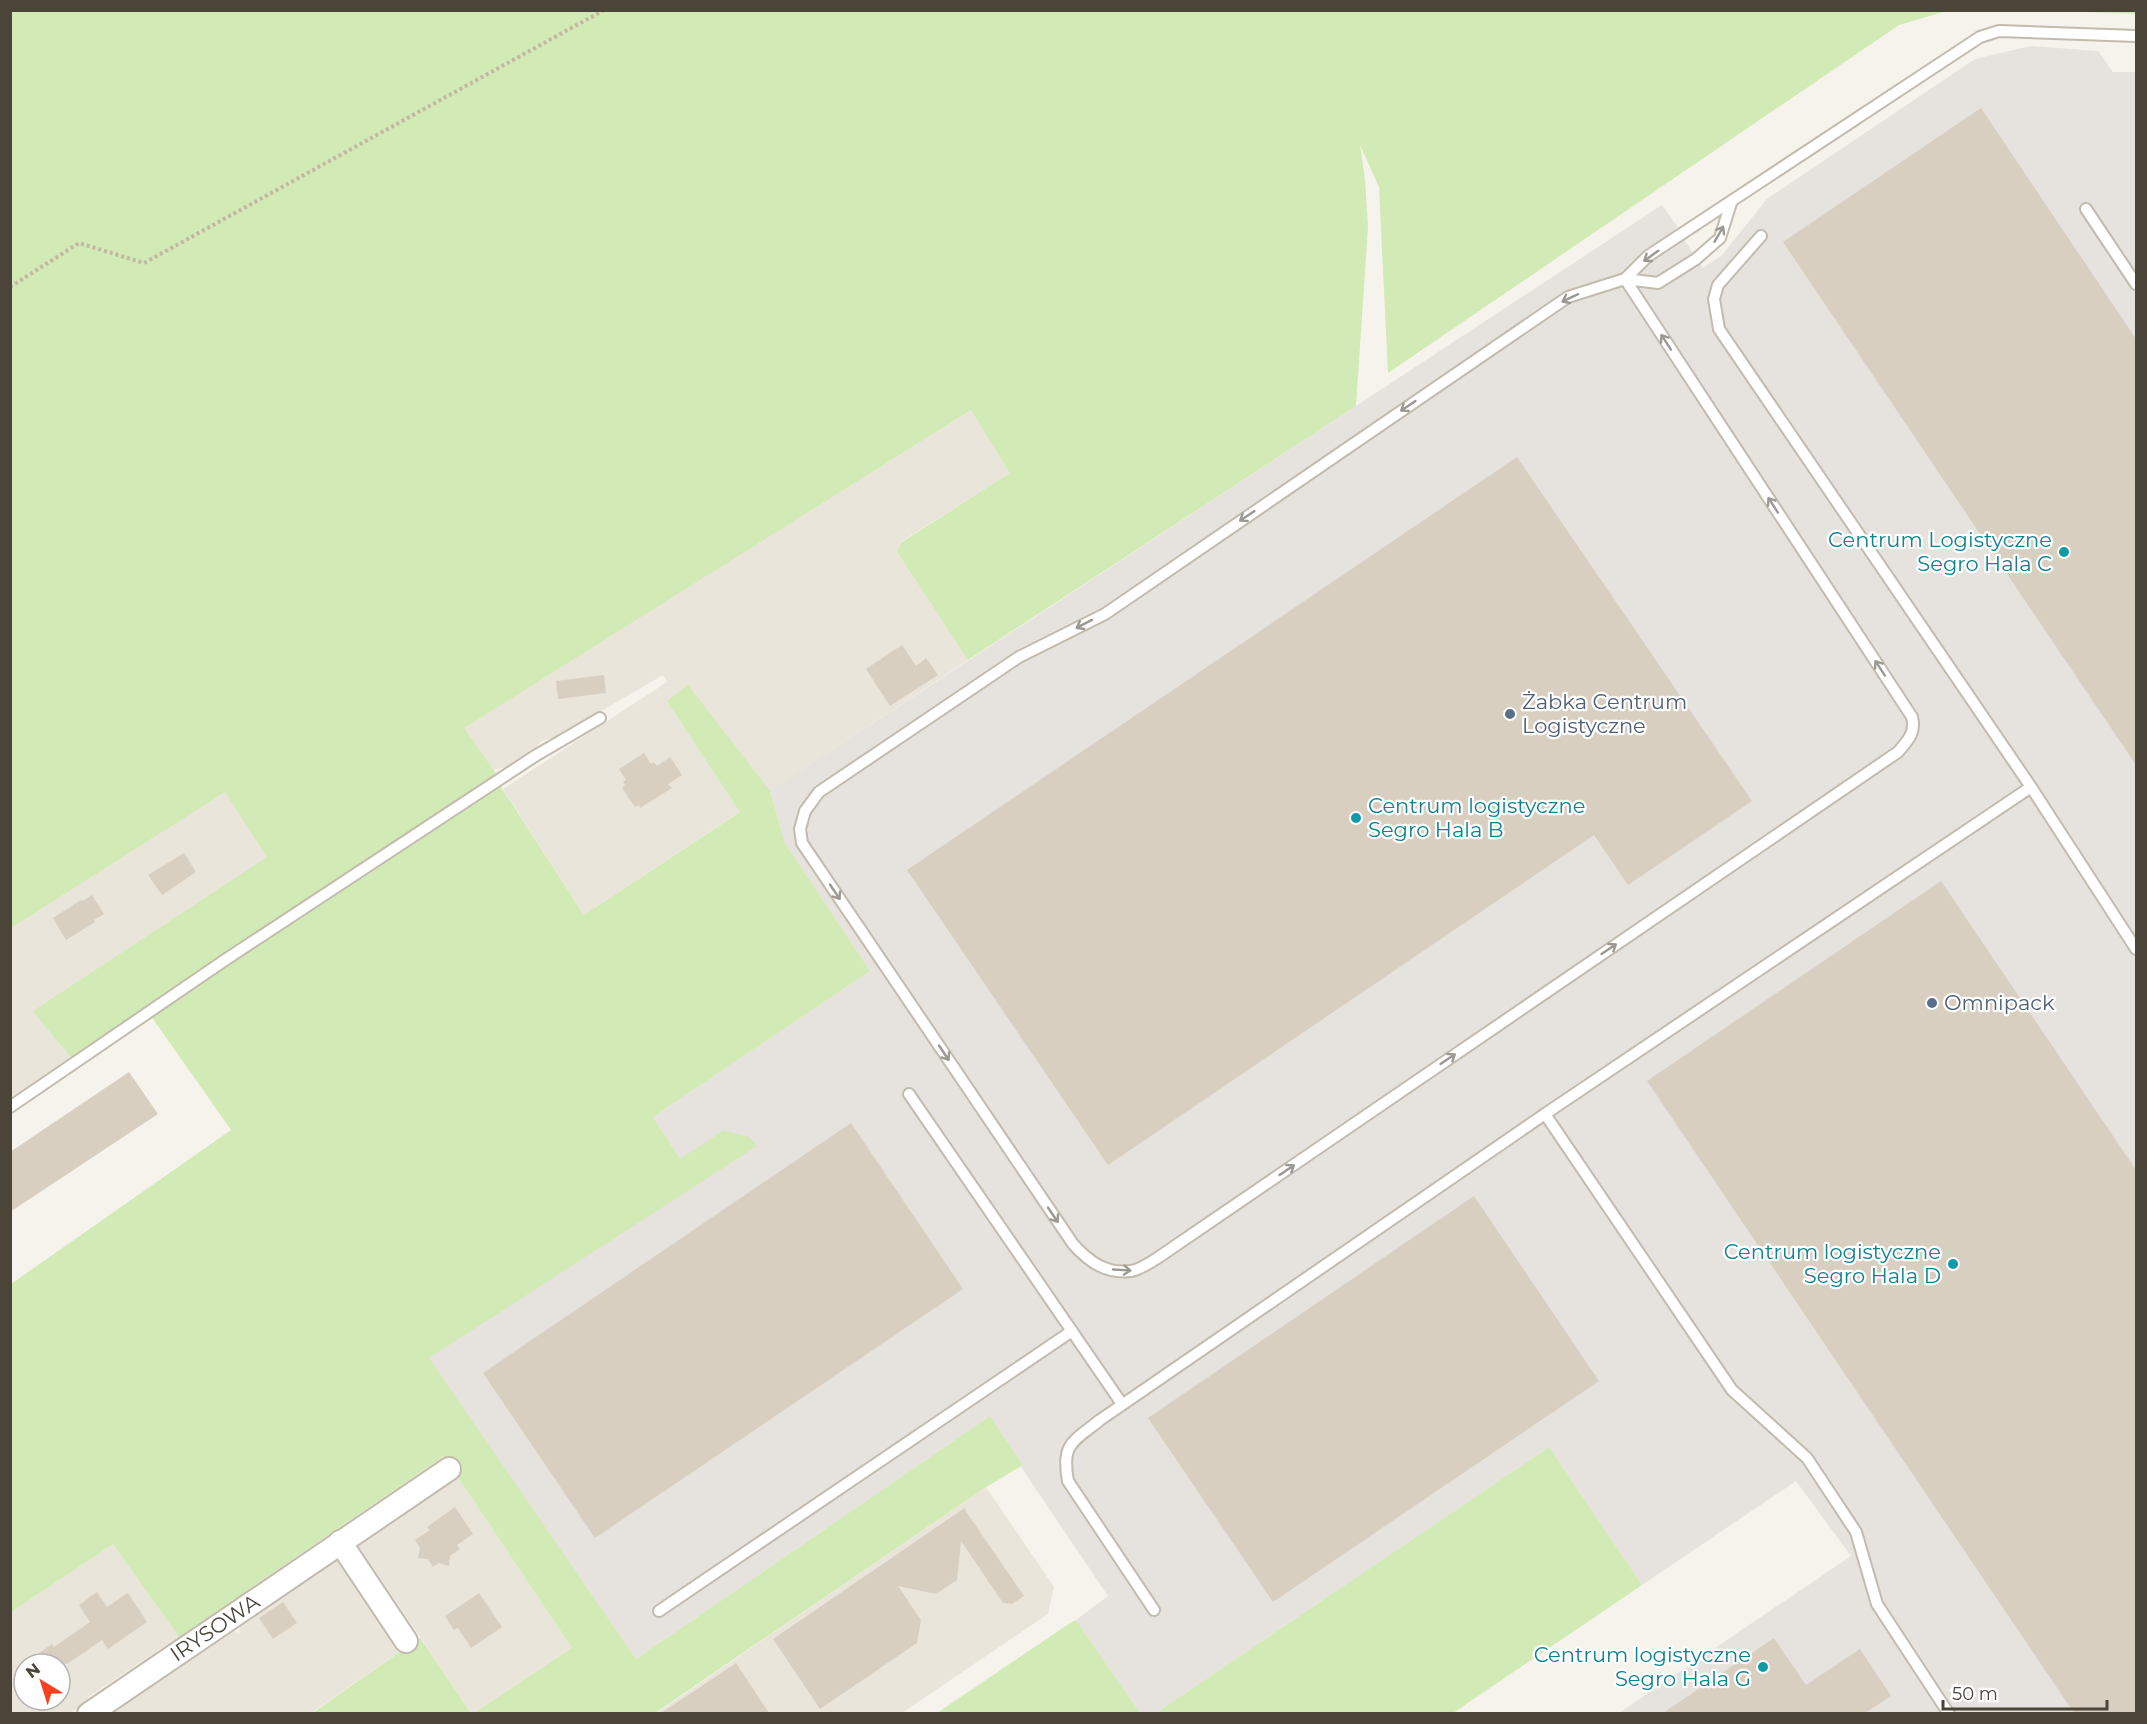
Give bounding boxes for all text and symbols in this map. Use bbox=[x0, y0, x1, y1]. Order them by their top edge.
one-way arrow bbox=[1713, 226, 1725, 243]
one-way arrow bbox=[1644, 249, 1660, 262]
one-way arrow bbox=[1561, 293, 1579, 304]
one-way arrow bbox=[1660, 334, 1672, 351]
one-way arrow bbox=[1400, 400, 1417, 412]
one-way arrow bbox=[1767, 497, 1779, 514]
one-way arrow bbox=[1239, 510, 1256, 522]
place label: Centrum Logistyczne Segro Hala C bbox=[1828, 527, 2052, 576]
marker: Centrum Logistyczne Segro Hala C bbox=[2057, 545, 2071, 559]
one-way arrow bbox=[1076, 619, 1094, 630]
one-way arrow bbox=[1874, 660, 1886, 677]
place label: Żabka Centrum Logistyczne bbox=[1522, 689, 1687, 738]
marker: Żabka Centrum Logistyczne bbox=[1503, 707, 1517, 721]
place label: Centrum logistyczne Segro Hala B bbox=[1368, 793, 1585, 842]
marker: Centrum logistyczne Segro Hala B bbox=[1349, 811, 1363, 825]
one-way arrow bbox=[829, 883, 841, 900]
one-way arrow bbox=[1600, 943, 1616, 955]
place label: Omnipack bbox=[1944, 990, 2055, 1015]
marker: Omnipack bbox=[1925, 996, 1939, 1010]
one-way arrow bbox=[938, 1045, 950, 1061]
one-way arrow bbox=[1439, 1053, 1455, 1065]
one-way arrow bbox=[1278, 1164, 1295, 1176]
one-way arrow bbox=[1047, 1206, 1059, 1223]
place label: Centrum logistyczne Segro Hala D bbox=[1724, 1239, 1941, 1288]
marker: Centrum logistyczne Segro Hala D bbox=[1946, 1257, 1960, 1271]
one-way arrow bbox=[1112, 1265, 1132, 1276]
street label: IRYSOWA bbox=[165, 1588, 265, 1666]
place label: Centrum logistyczne Segro Hala G bbox=[1534, 1642, 1751, 1691]
north arrow bbox=[12, 1652, 72, 1712]
text: N bbox=[22, 1659, 44, 1682]
marker: Centrum logistyczne Segro Hala G bbox=[1756, 1660, 1770, 1674]
scale bar bbox=[1943, 1673, 2106, 1711]
text: 50 m bbox=[1952, 1683, 1998, 1705]

